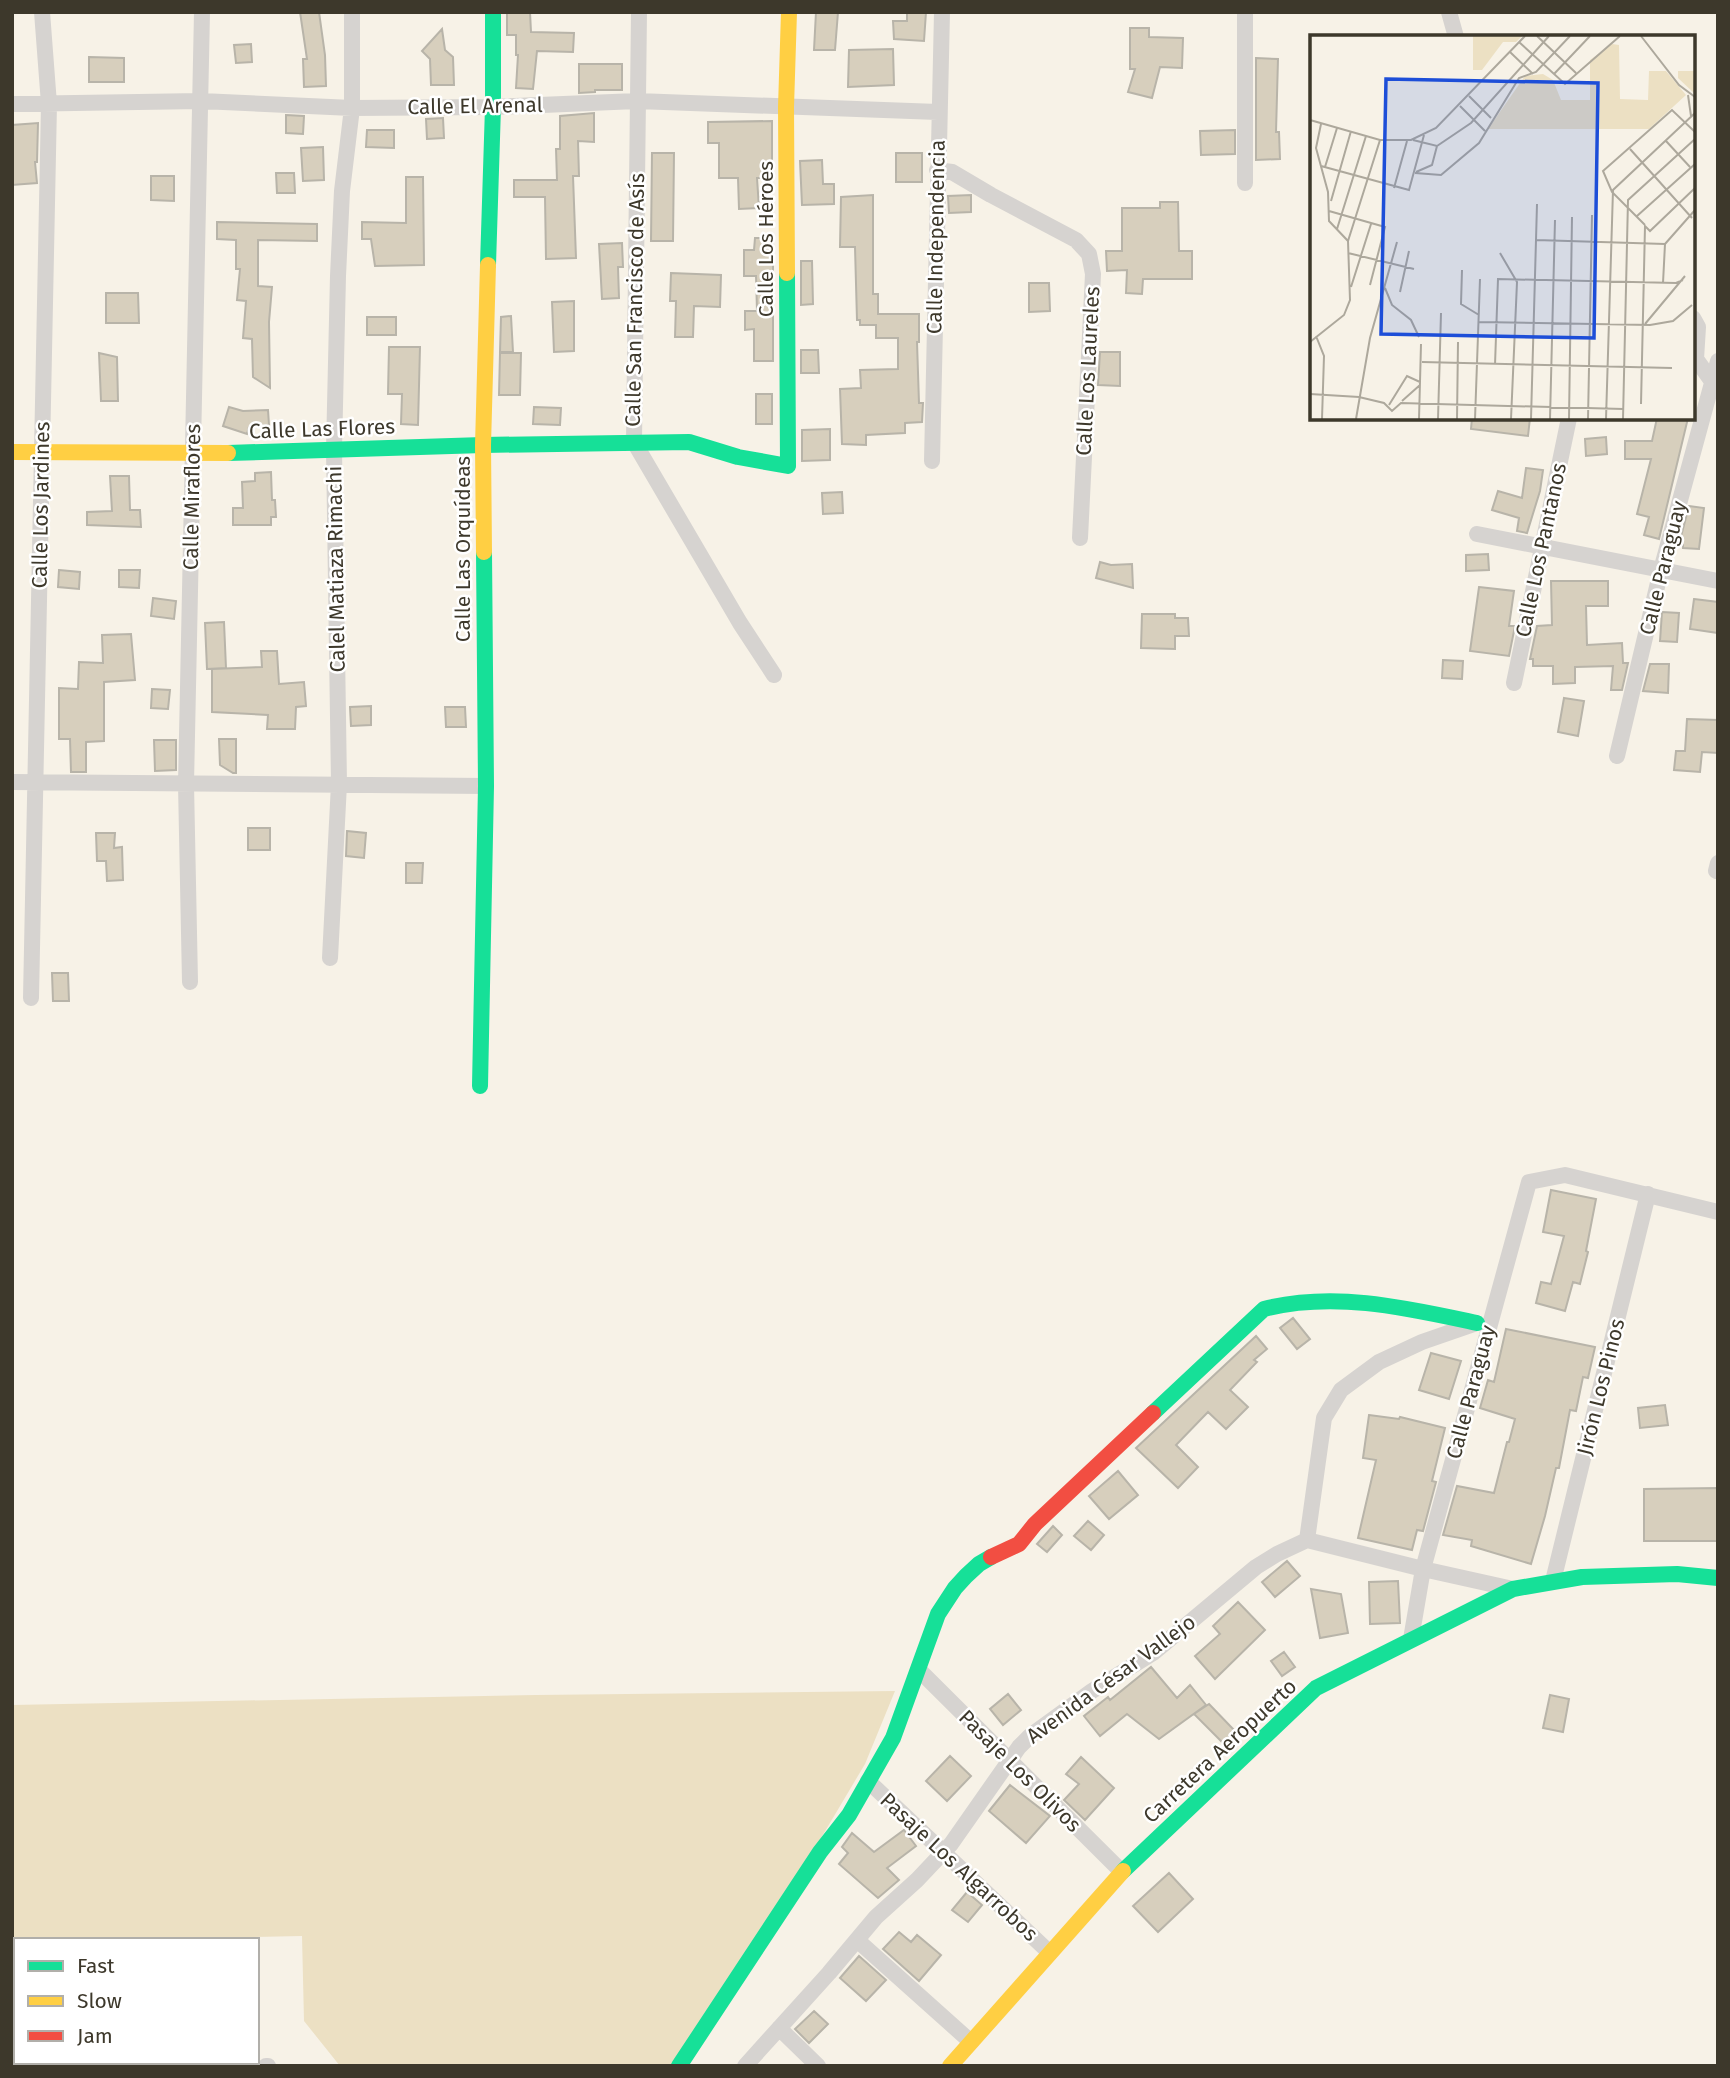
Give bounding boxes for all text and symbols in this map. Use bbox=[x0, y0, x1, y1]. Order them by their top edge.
inset map bbox=[1310, 35, 1695, 420]
street label: Calle El Arenal bbox=[407, 92, 543, 120]
street label: Calle Independencia bbox=[921, 140, 951, 334]
street label: Calle Los Héroes bbox=[753, 161, 779, 317]
street label: Calle San Francisco de Asís bbox=[620, 173, 650, 427]
street label: Calle Los Laureles bbox=[1071, 285, 1105, 456]
street label: Calle Las Flores bbox=[249, 413, 396, 445]
street label: Calle Los Jardines bbox=[27, 421, 55, 589]
street label: Calle Miraflores bbox=[178, 423, 206, 570]
street label: Calle Las Orquídeas bbox=[450, 456, 476, 642]
street label: Calle Los Pantanos bbox=[1510, 460, 1572, 640]
street label: Calel Matiaza Rimachi bbox=[321, 465, 351, 673]
street label: Calle Paraguay bbox=[1634, 498, 1692, 638]
street label: Jirón Los Pinos bbox=[1571, 1316, 1631, 1458]
street label: Calle Paraguay bbox=[1441, 1322, 1502, 1462]
street label: Avenida César Vallejo bbox=[1021, 1609, 1201, 1749]
street label: Carretera Aeropuerto bbox=[1138, 1673, 1302, 1829]
street label: Pasaje Los Olivos bbox=[953, 1704, 1087, 1838]
street label: Pasaje Los Algarrobos bbox=[875, 1787, 1043, 1947]
legend bbox=[14, 1938, 259, 2064]
text: Fast bbox=[77, 1953, 115, 1979]
text: Slow bbox=[77, 1988, 122, 2014]
text: Jam bbox=[77, 2023, 113, 2049]

